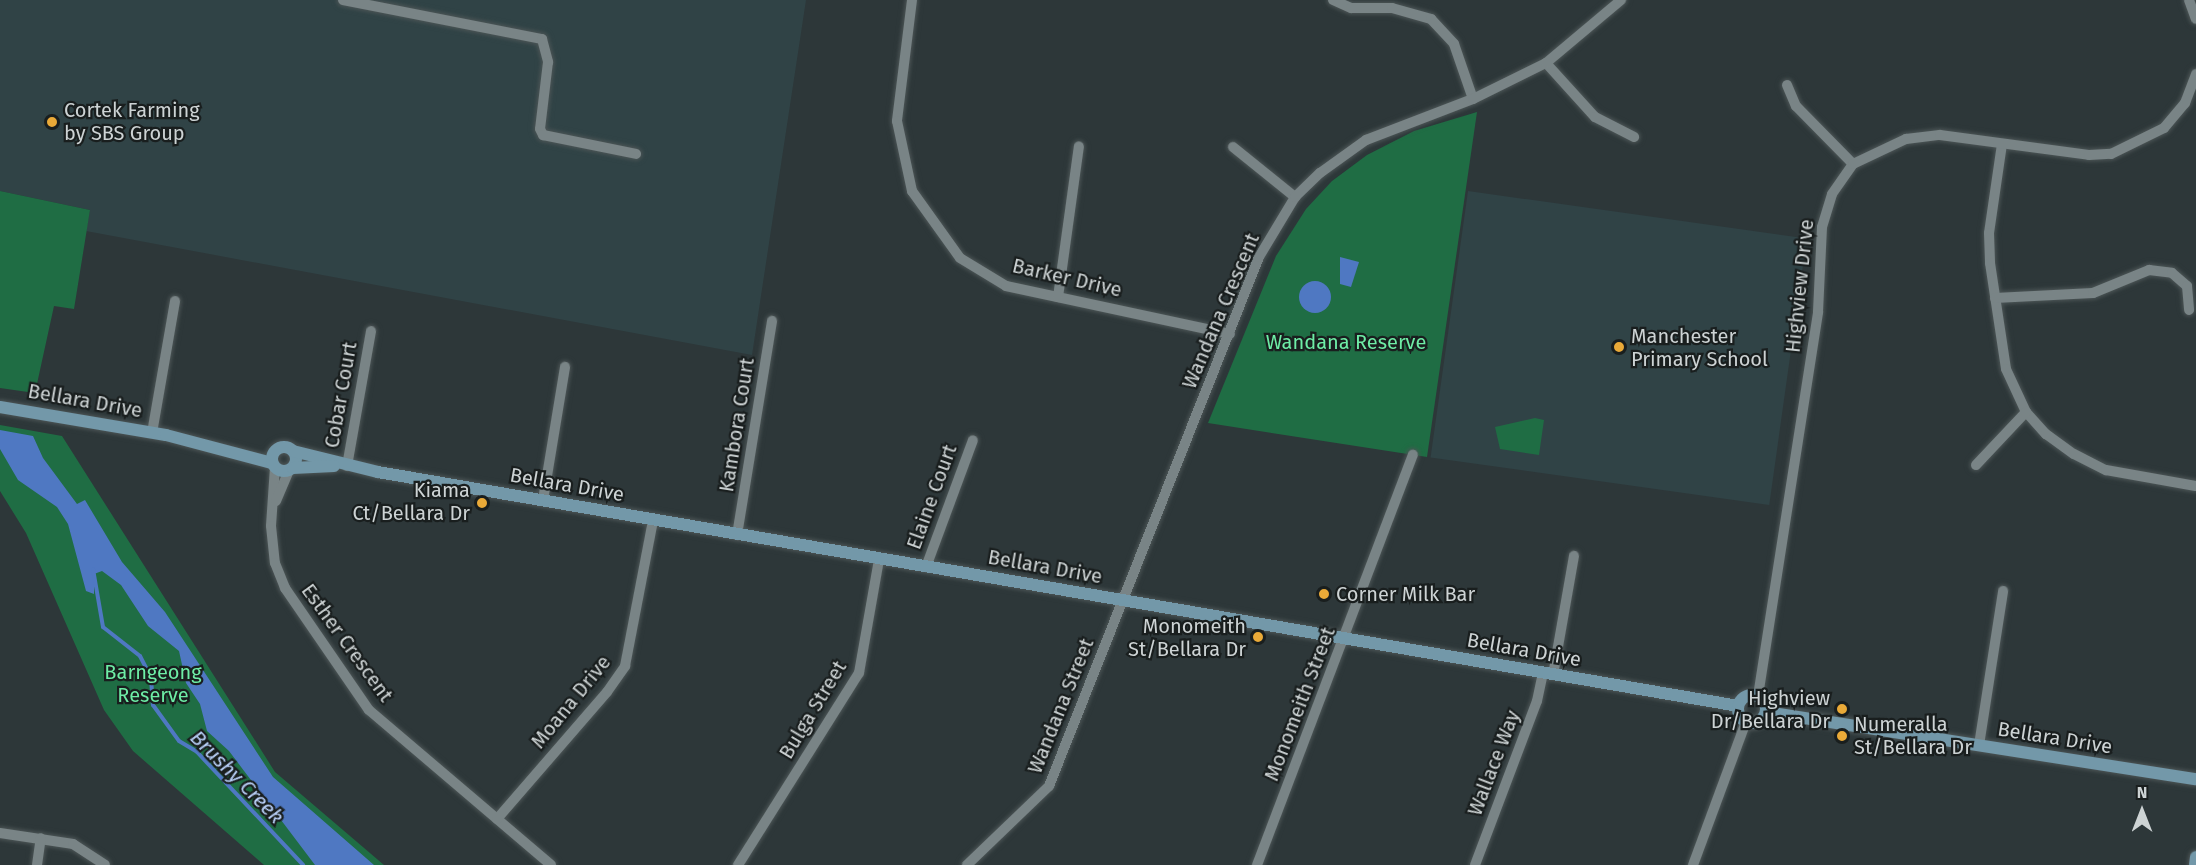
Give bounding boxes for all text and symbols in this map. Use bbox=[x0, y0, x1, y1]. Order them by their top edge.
place label: Cortek Farming by SBS Group bbox=[64, 98, 200, 145]
marker: Cortek Farming by SBS Group bbox=[45, 115, 59, 129]
street label: Highview Drive bbox=[1781, 218, 1819, 354]
street label: Wandana Crescent bbox=[1177, 230, 1265, 392]
street label: Barker Drive bbox=[1010, 254, 1124, 302]
place label: Manchester Primary School bbox=[1631, 324, 1768, 371]
park label: Wandana Reserve bbox=[1266, 330, 1426, 354]
street label: Cobar Court bbox=[320, 340, 362, 450]
marker: Manchester Primary School bbox=[1612, 340, 1626, 354]
street label: Kambora Court bbox=[715, 356, 759, 494]
street label: Bellara Drive bbox=[26, 379, 144, 423]
street label: Elaine Court bbox=[902, 441, 962, 553]
street label: Bellara Drive bbox=[508, 463, 626, 507]
place label: Kiama Ct/Bellara Dr bbox=[352, 479, 470, 526]
marker: Kiama Ct/Bellara Dr bbox=[475, 496, 489, 510]
street label: Bellara Drive bbox=[986, 545, 1104, 589]
street label: Esther Crescent bbox=[296, 579, 398, 707]
place label: Corner Milk Bar bbox=[1336, 582, 1475, 606]
marker: Corner Milk Bar bbox=[1317, 587, 1331, 601]
place label: Monomeith St/Bellara Dr bbox=[1128, 614, 1246, 661]
street label: Monomeith Street bbox=[1260, 624, 1340, 784]
street label: Bellara Drive bbox=[1465, 628, 1583, 672]
marker: Monomeith St/Bellara Dr bbox=[1251, 630, 1265, 644]
street label: Wandana Street bbox=[1023, 635, 1099, 777]
street label: Moana Drive bbox=[526, 651, 616, 753]
street label: Bulga Street bbox=[774, 657, 852, 763]
park label: Barngeong Reserve bbox=[104, 660, 202, 707]
place label: Highview Dr/Bellara Dr bbox=[1711, 686, 1830, 733]
marker: Highview Dr/Bellara Dr bbox=[1835, 702, 1849, 716]
street label: Wallace Way bbox=[1463, 707, 1525, 819]
place label: Numeralla St/Bellara Dr bbox=[1854, 712, 1972, 759]
street label: Bellara Drive bbox=[1996, 717, 2114, 759]
water label: Brushy Creek bbox=[185, 725, 289, 829]
marker: Numeralla St/Bellara Dr bbox=[1835, 729, 1849, 743]
north arrow bbox=[2112, 781, 2172, 841]
text: N bbox=[2137, 783, 2147, 802]

